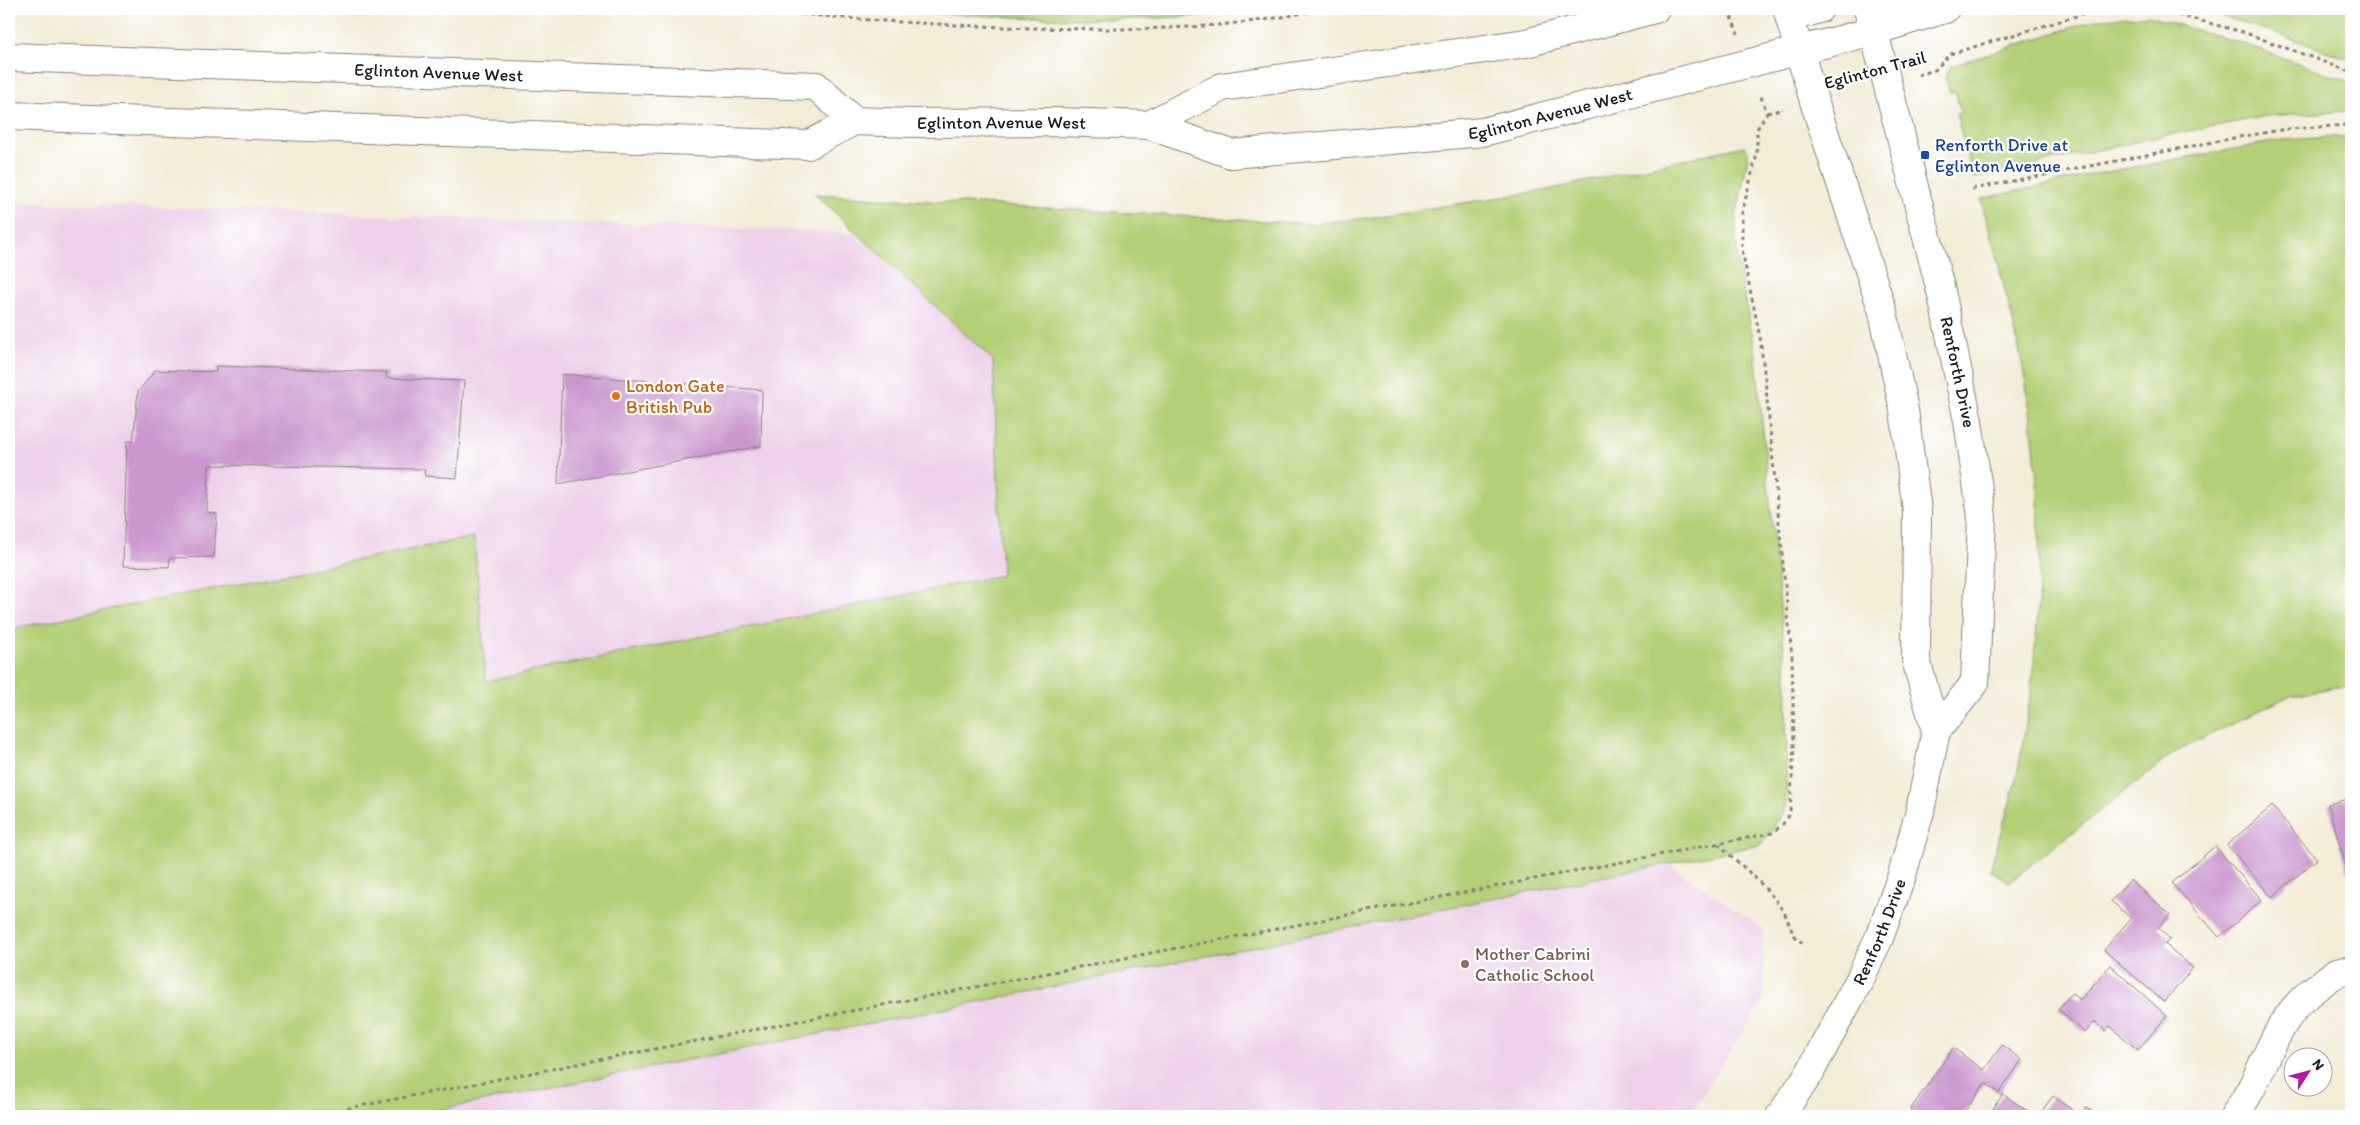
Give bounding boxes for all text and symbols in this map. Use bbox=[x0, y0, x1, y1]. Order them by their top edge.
street label: Eglinton Trail bbox=[1821, 46, 1929, 94]
street label: Eglinton Avenue West bbox=[354, 58, 524, 86]
street label: Eglinton Avenue West bbox=[1467, 83, 1635, 144]
street label: Eglinton Avenue West bbox=[917, 111, 1087, 134]
place label: Renforth Drive at Eglinton Avenue bbox=[1935, 134, 2069, 177]
marker: Renforth Drive at Eglinton Avenue bbox=[1919, 149, 1931, 161]
street label: Renforth Drive bbox=[1935, 314, 1981, 430]
place label: London Gate British Pub bbox=[626, 375, 725, 418]
marker: London Gate British Pub bbox=[610, 390, 622, 402]
street label: Renforth Drive bbox=[1848, 875, 1911, 989]
place label: Mother Cabrini Catholic School bbox=[1475, 943, 1594, 986]
marker: Mother Cabrini Catholic School bbox=[1459, 958, 1471, 970]
north arrow bbox=[2282, 1048, 2332, 1098]
text: N bbox=[2308, 1056, 2328, 1073]

